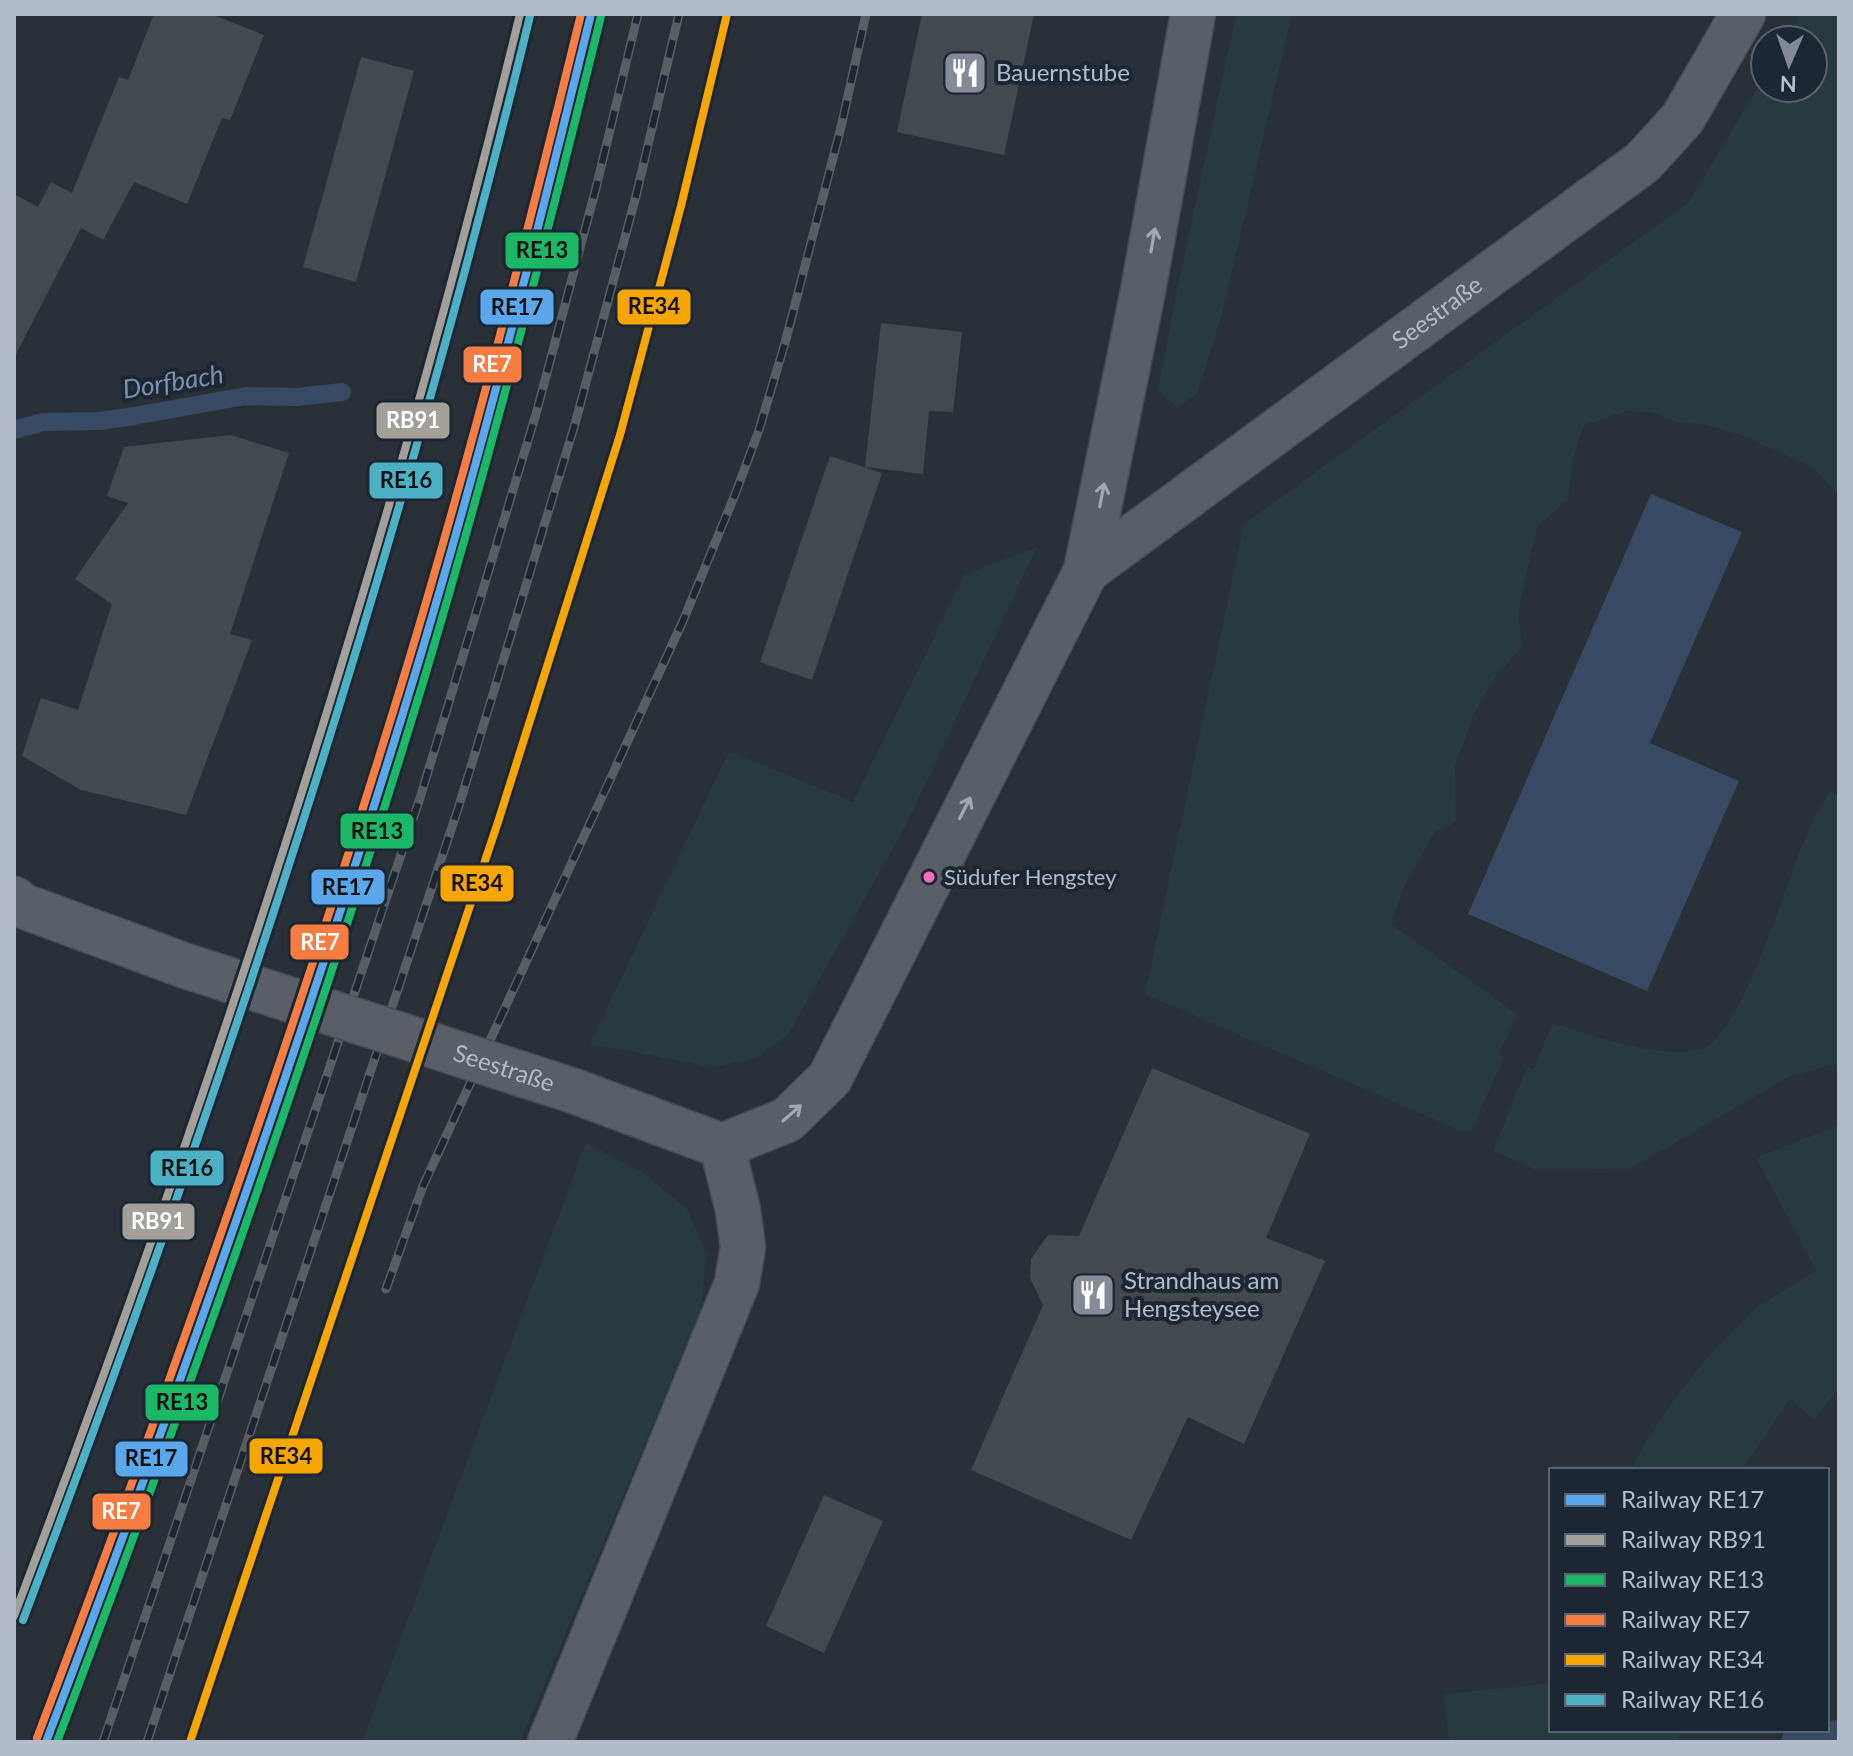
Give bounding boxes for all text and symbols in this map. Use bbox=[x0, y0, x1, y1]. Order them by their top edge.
north arrow bbox=[1749, 24, 1829, 104]
restaurant icon: Bauernstube bbox=[941, 49, 989, 97]
place label: Bauernstube bbox=[996, 57, 1130, 86]
text: N bbox=[1779, 71, 1797, 98]
one-way arrow bbox=[1146, 228, 1161, 253]
line badge: RE13 bbox=[504, 231, 580, 270]
text: RE13 bbox=[516, 236, 568, 263]
street label: Seestraße bbox=[1386, 269, 1487, 354]
line badge: RE17 bbox=[479, 288, 555, 326]
line badge: RE34 bbox=[616, 288, 692, 326]
text: RE34 bbox=[628, 292, 680, 319]
text: RE17 bbox=[491, 293, 543, 320]
line badge: RE7 bbox=[462, 345, 523, 384]
text: RE7 bbox=[472, 350, 512, 377]
water label: Dorfbach bbox=[120, 357, 226, 405]
line badge: RB91 bbox=[375, 401, 451, 440]
text: RB91 bbox=[386, 406, 440, 433]
line badge: RE16 bbox=[368, 461, 444, 500]
text: RE16 bbox=[380, 466, 432, 493]
one-way arrow bbox=[1095, 483, 1110, 508]
one-way arrow bbox=[957, 796, 973, 820]
line badge: RE13 bbox=[339, 812, 415, 850]
text: RE13 bbox=[351, 817, 403, 844]
place label: Südufer Hengstey bbox=[944, 863, 1117, 890]
line badge: RE34 bbox=[439, 864, 515, 903]
line badge: RE17 bbox=[310, 868, 386, 906]
text: RE34 bbox=[451, 869, 503, 896]
marker: Südufer Hengstey bbox=[921, 869, 937, 885]
text: RE17 bbox=[322, 873, 374, 900]
line badge: RE7 bbox=[289, 923, 350, 961]
text: RE7 bbox=[300, 928, 340, 955]
street label: Seestraße bbox=[450, 1037, 559, 1097]
one-way arrow bbox=[782, 1104, 802, 1122]
line badge: RE16 bbox=[149, 1149, 225, 1187]
text: RE16 bbox=[161, 1154, 213, 1181]
line badge: RB91 bbox=[121, 1202, 196, 1241]
text: RB91 bbox=[131, 1207, 185, 1234]
place label: Strandhaus am Hengsteysee bbox=[1124, 1265, 1279, 1322]
restaurant icon: Strandhaus am Hengsteysee bbox=[1069, 1271, 1117, 1319]
line badge: RE13 bbox=[144, 1383, 220, 1422]
text: RE13 bbox=[156, 1388, 208, 1415]
line badge: RE34 bbox=[248, 1437, 324, 1475]
line badge: RE17 bbox=[114, 1440, 189, 1478]
text: RE34 bbox=[260, 1442, 312, 1469]
text: RE17 bbox=[125, 1444, 177, 1471]
legend bbox=[1549, 1468, 1829, 1732]
text: Railway RE17 bbox=[1621, 1484, 1764, 1513]
line badge: RE7 bbox=[91, 1492, 152, 1531]
text: RE7 bbox=[101, 1497, 141, 1524]
text: Railway RB91 bbox=[1621, 1524, 1766, 1553]
text: Railway RE13 bbox=[1621, 1564, 1764, 1593]
text: Railway RE7 bbox=[1621, 1604, 1750, 1633]
text: Railway RE34 bbox=[1621, 1644, 1764, 1673]
text: Railway RE16 bbox=[1621, 1684, 1764, 1713]

